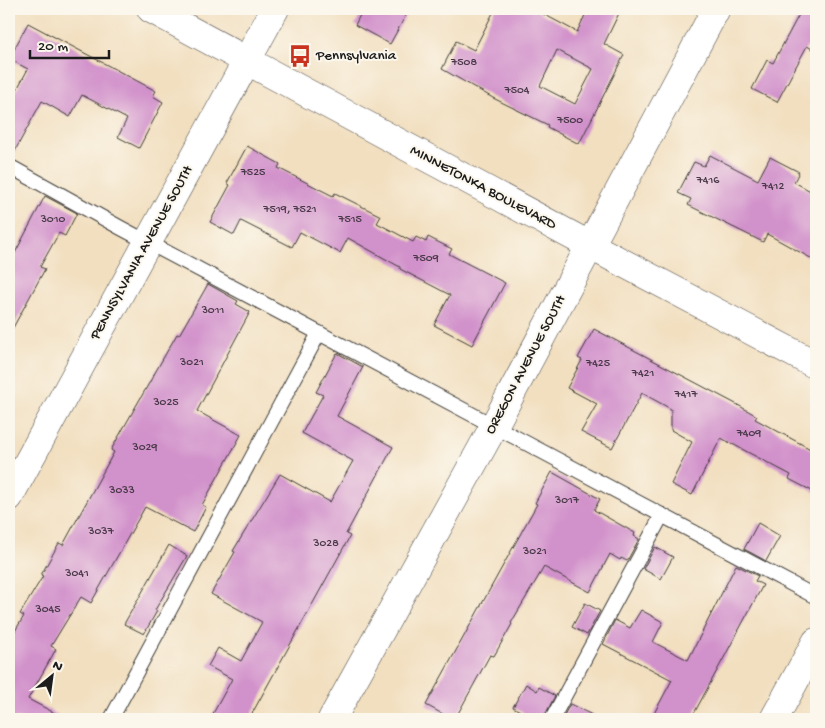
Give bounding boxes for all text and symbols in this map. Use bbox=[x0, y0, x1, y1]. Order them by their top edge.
scale bar bbox=[30, 28, 109, 60]
text: 20 m bbox=[38, 38, 68, 56]
bus stop icon: Pennsylvania bbox=[287, 43, 313, 69]
place label: Pennsylvania bbox=[315, 47, 397, 65]
house number: 7508 bbox=[450, 56, 477, 70]
house number: 7504 bbox=[503, 84, 530, 98]
house number: 7500 bbox=[556, 114, 583, 128]
street label: MINNETONKA BOULEVARD bbox=[407, 142, 559, 234]
street label: PENNSYLVANIA AVENUE SOUTH bbox=[86, 162, 198, 344]
house number: 7525 bbox=[240, 166, 265, 180]
house number: 7416 bbox=[696, 174, 720, 188]
house number: 7412 bbox=[761, 180, 784, 194]
house number: 7519, 7521 bbox=[262, 203, 317, 217]
house number: 3010 bbox=[40, 213, 66, 227]
house number: 7515 bbox=[337, 213, 362, 227]
house number: 7509 bbox=[412, 252, 439, 266]
street label: OREGON AVENUE SOUTH bbox=[482, 292, 571, 438]
house number: 3011 bbox=[201, 304, 225, 318]
house number: 3021 bbox=[179, 356, 204, 370]
house number: 7425 bbox=[585, 357, 610, 371]
house number: 7421 bbox=[631, 367, 654, 381]
house number: 7417 bbox=[673, 388, 698, 402]
house number: 3025 bbox=[152, 396, 179, 410]
house number: 7409 bbox=[736, 427, 761, 441]
house number: 3029 bbox=[132, 441, 157, 455]
house number: 3033 bbox=[108, 484, 135, 498]
house number: 3017 bbox=[554, 494, 580, 508]
house number: 3037 bbox=[87, 525, 115, 539]
house number: 3028 bbox=[312, 537, 339, 551]
house number: 3021 bbox=[522, 545, 547, 559]
house number: 3041 bbox=[64, 567, 89, 581]
house number: 3045 bbox=[34, 603, 61, 617]
north arrow bbox=[28, 650, 78, 700]
text: N bbox=[49, 657, 65, 676]

